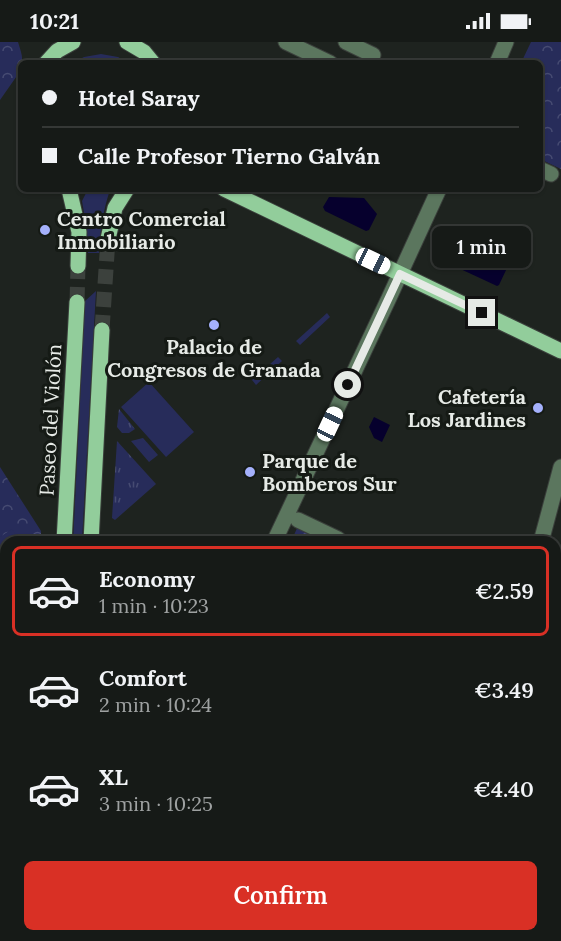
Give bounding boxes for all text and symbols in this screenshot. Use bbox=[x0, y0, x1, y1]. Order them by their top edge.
text: 10:21 bbox=[30, 7, 79, 35]
text: Hotel Saray bbox=[78, 84, 200, 112]
text: Calle Profesor Tierno Galván bbox=[78, 142, 380, 170]
place label: Centro Comercial Inmobiliario bbox=[57, 206, 226, 254]
marker: Centro Comercial Inmobiliario bbox=[38, 223, 52, 237]
callout: 1 min bbox=[432, 226, 532, 268]
text: 1 min bbox=[456, 234, 507, 259]
car bbox=[353, 245, 393, 277]
route end bbox=[468, 299, 495, 326]
marker: Palacio de Congresos de Granada bbox=[207, 318, 221, 332]
place label: Palacio de Congresos de Granada bbox=[107, 334, 321, 382]
street label: Paseo del Violón bbox=[34, 343, 66, 497]
route start bbox=[334, 371, 361, 398]
place label: Cafetería Los Jardines bbox=[408, 384, 527, 432]
marker: Cafetería Los Jardines bbox=[531, 401, 545, 415]
car bbox=[314, 404, 346, 444]
place label: Parque de Bomberos Sur bbox=[262, 448, 397, 496]
marker: Parque de Bomberos Sur bbox=[243, 465, 257, 479]
icon: car bbox=[27, 564, 81, 618]
text: Economy bbox=[99, 565, 195, 593]
text: €2.59 bbox=[475, 577, 534, 605]
text: 1 min · 10:23 bbox=[99, 593, 209, 618]
icon: car bbox=[27, 663, 81, 717]
text: Comfort bbox=[99, 664, 187, 692]
text: €3.49 bbox=[474, 676, 534, 704]
text: 2 min · 10:24 bbox=[99, 692, 212, 717]
icon: car bbox=[27, 762, 81, 816]
text: XL bbox=[99, 763, 128, 791]
text: €4.40 bbox=[473, 775, 534, 803]
text: 3 min · 10:25 bbox=[99, 791, 213, 816]
button: Confirm bbox=[24, 861, 537, 930]

